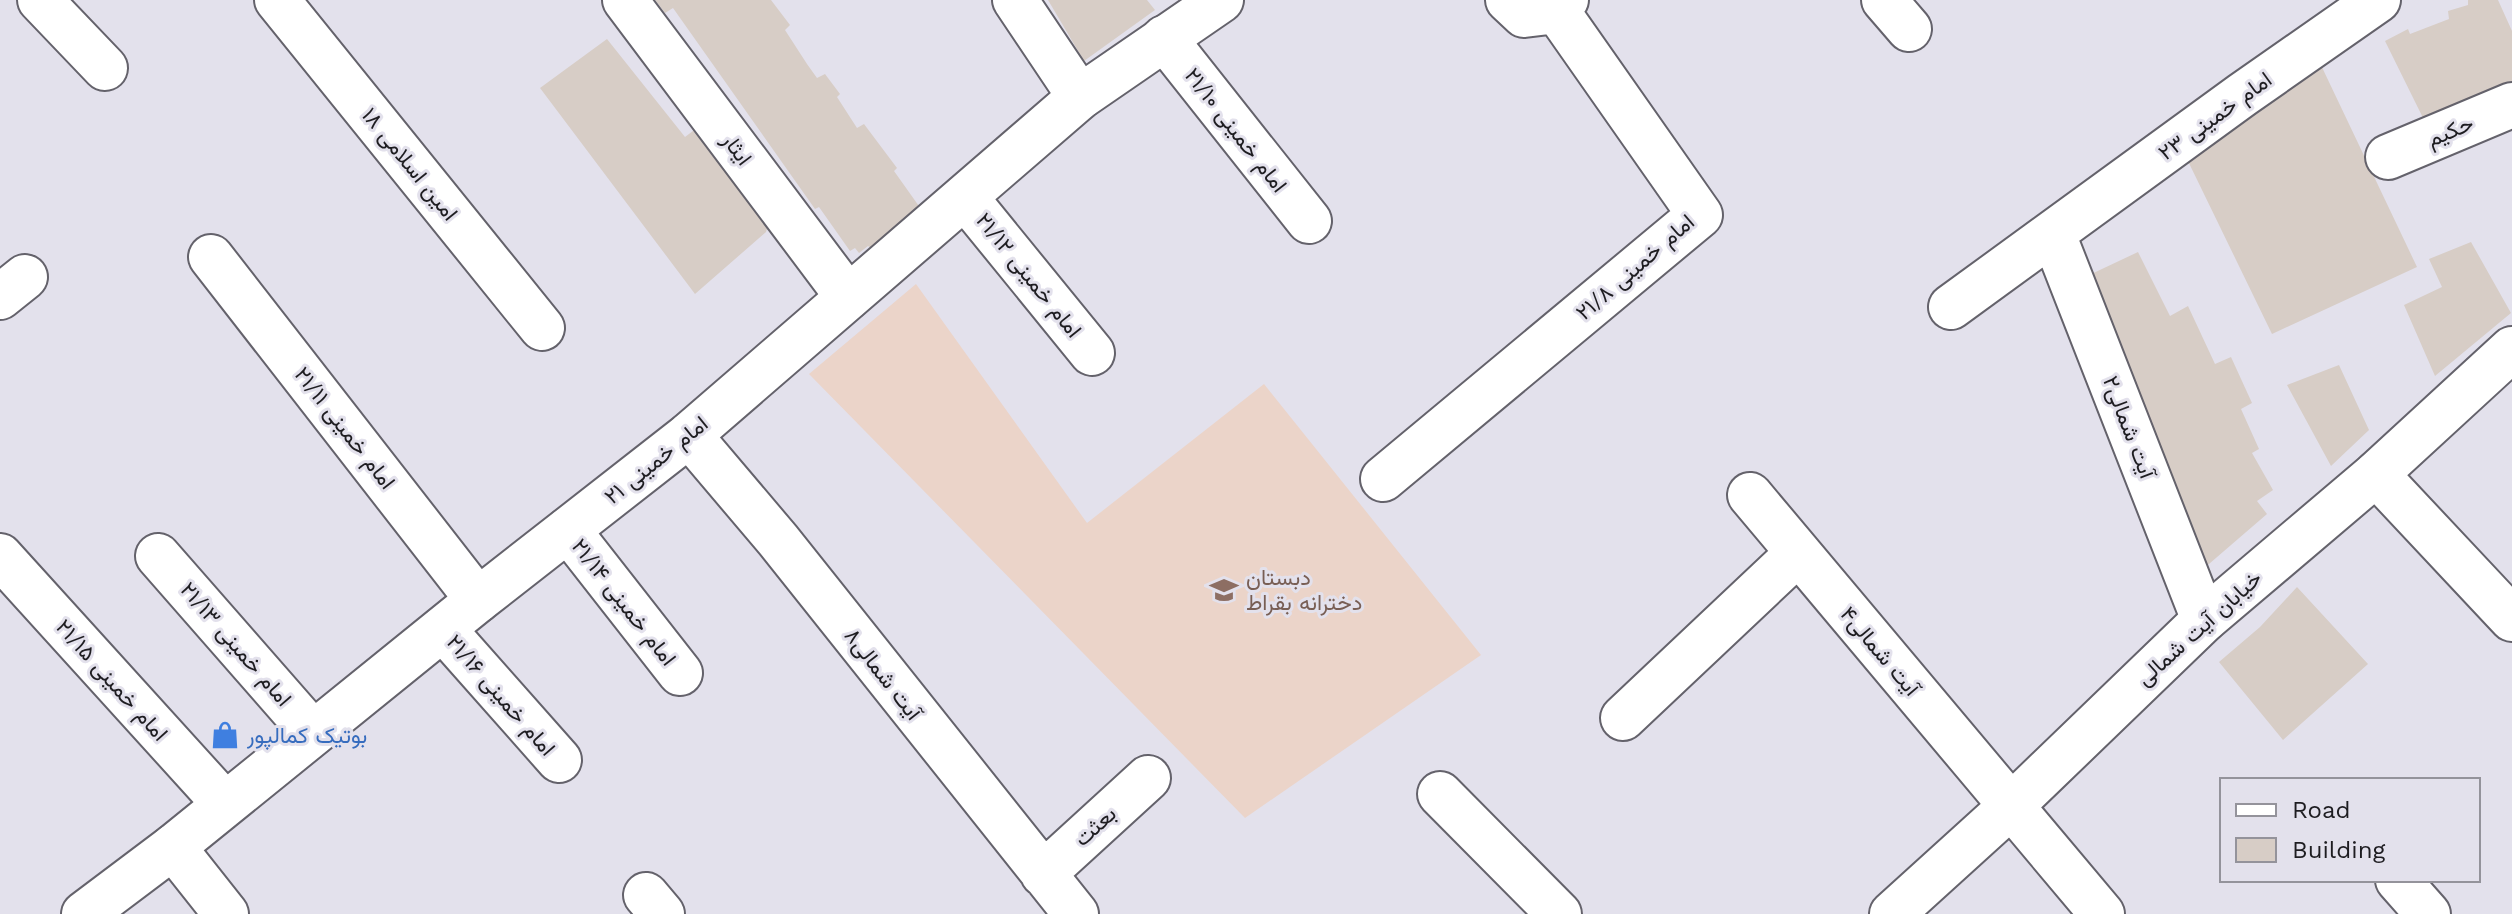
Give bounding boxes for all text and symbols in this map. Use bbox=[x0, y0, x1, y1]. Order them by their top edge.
street label: امام خمینی ۲۱/۱۰ bbox=[1178, 63, 1292, 198]
street label: امام خمینی ۲۳ bbox=[2154, 67, 2278, 167]
street label: امین اسلامی ۱۸ bbox=[356, 103, 463, 226]
street label: حکیم bbox=[2423, 110, 2478, 154]
street label: ایثار bbox=[715, 127, 757, 171]
street label: امام خمینی ۲۱/۱۲ bbox=[970, 208, 1087, 344]
street label: امام خمینی ۲۱/۸ bbox=[1571, 209, 1700, 327]
street label: امام خمینی ۲۱/۱۱ bbox=[288, 362, 400, 495]
street label: آیت شمالی۲ bbox=[2097, 372, 2161, 484]
street label: امام خمینی ۲۱ bbox=[599, 411, 714, 511]
street label: امام خمینی ۲۱/۱۴ bbox=[565, 534, 681, 672]
place label: دبستان دخترانه بقراط bbox=[1246, 565, 1362, 616]
street label: خیابان آیت شمالی bbox=[2131, 565, 2267, 691]
school or university icon: دبستان دخترانه بقراط bbox=[1209, 575, 1239, 605]
street label: امام خمینی ۲۱/۱۳ bbox=[174, 577, 297, 712]
street label: آیت شمالی۴ bbox=[1835, 601, 1926, 703]
street label: امام خمینی ۲۱/۱۵ bbox=[50, 614, 173, 747]
street label: آیت شمالی۸ bbox=[839, 623, 928, 727]
street label: امام خمینی ۲۱/۱۶ bbox=[440, 629, 560, 762]
shop icon: بوتیک کمالپور bbox=[210, 720, 240, 750]
place label: بوتیک کمالپور bbox=[246, 723, 367, 750]
legend bbox=[2220, 778, 2480, 882]
text: Road bbox=[2292, 796, 2351, 824]
street label: بعثت bbox=[1069, 801, 1121, 851]
text: Building bbox=[2292, 836, 2385, 864]

